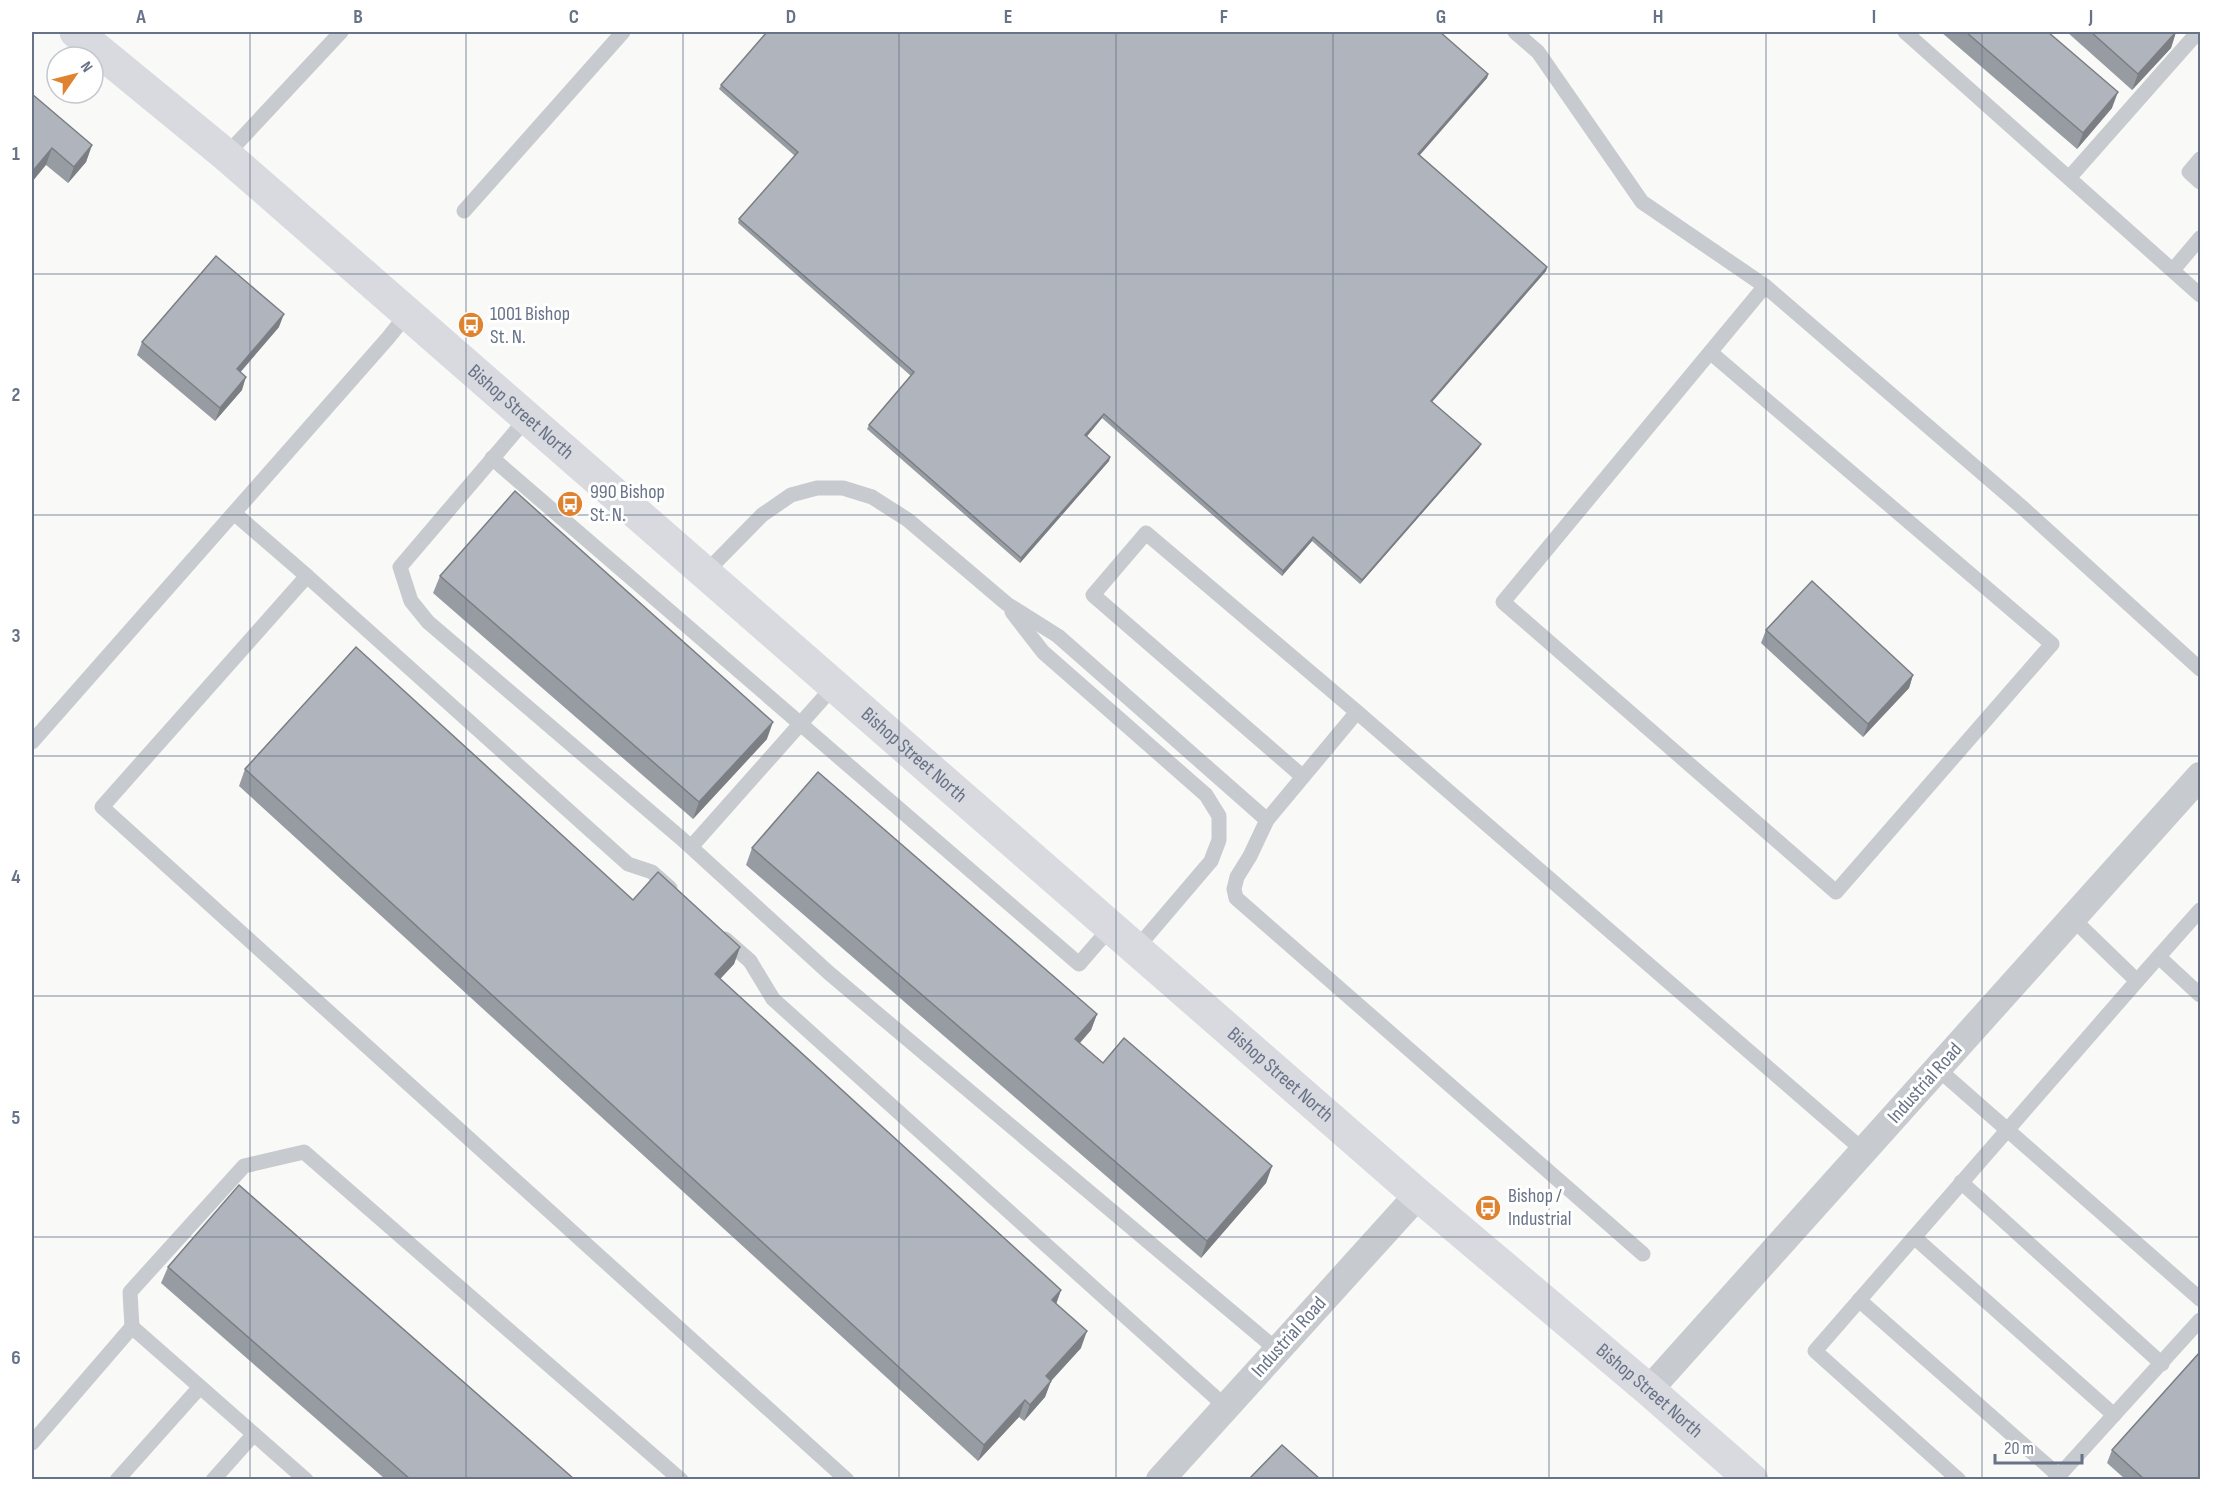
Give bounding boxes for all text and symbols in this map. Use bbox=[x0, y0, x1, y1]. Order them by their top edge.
text: A bbox=[135, 5, 146, 29]
text: B bbox=[353, 5, 363, 29]
text: C bbox=[569, 5, 579, 29]
text: D bbox=[786, 5, 796, 29]
text: E bbox=[1004, 5, 1012, 29]
text: F bbox=[1220, 5, 1228, 29]
text: G bbox=[1436, 5, 1446, 29]
text: H bbox=[1653, 5, 1663, 29]
text: I bbox=[1872, 5, 1876, 29]
text: J bbox=[2088, 5, 2093, 29]
north arrow bbox=[45, 45, 105, 105]
text: N bbox=[76, 58, 96, 76]
text: 1 bbox=[12, 142, 20, 166]
place label: 1001 Bishop St. N. bbox=[490, 302, 570, 349]
bus stop icon: 1001 Bishop St. N. bbox=[456, 310, 486, 340]
street label: Bishop Street North bbox=[463, 359, 579, 465]
text: 2 bbox=[12, 383, 20, 407]
place label: 990 Bishop St. N. bbox=[590, 480, 665, 527]
bus stop icon: 990 Bishop St. N. bbox=[555, 489, 585, 519]
text: 3 bbox=[12, 624, 21, 648]
street label: Bishop Street North bbox=[856, 703, 972, 808]
text: 4 bbox=[11, 865, 21, 889]
street label: Bishop Street North bbox=[1222, 1022, 1338, 1127]
street label: Industrial Road bbox=[1883, 1038, 1967, 1128]
text: 5 bbox=[12, 1106, 21, 1130]
place label: Bishop / Industrial bbox=[1508, 1184, 1571, 1231]
bus stop icon: Bishop / Industrial bbox=[1473, 1193, 1503, 1223]
street label: Industrial Road bbox=[1247, 1292, 1331, 1382]
street label: Bishop Street North bbox=[1591, 1339, 1707, 1443]
text: 6 bbox=[11, 1346, 21, 1370]
scale bar bbox=[1995, 1427, 2082, 1465]
text: 20 m bbox=[2004, 1438, 2034, 1459]

